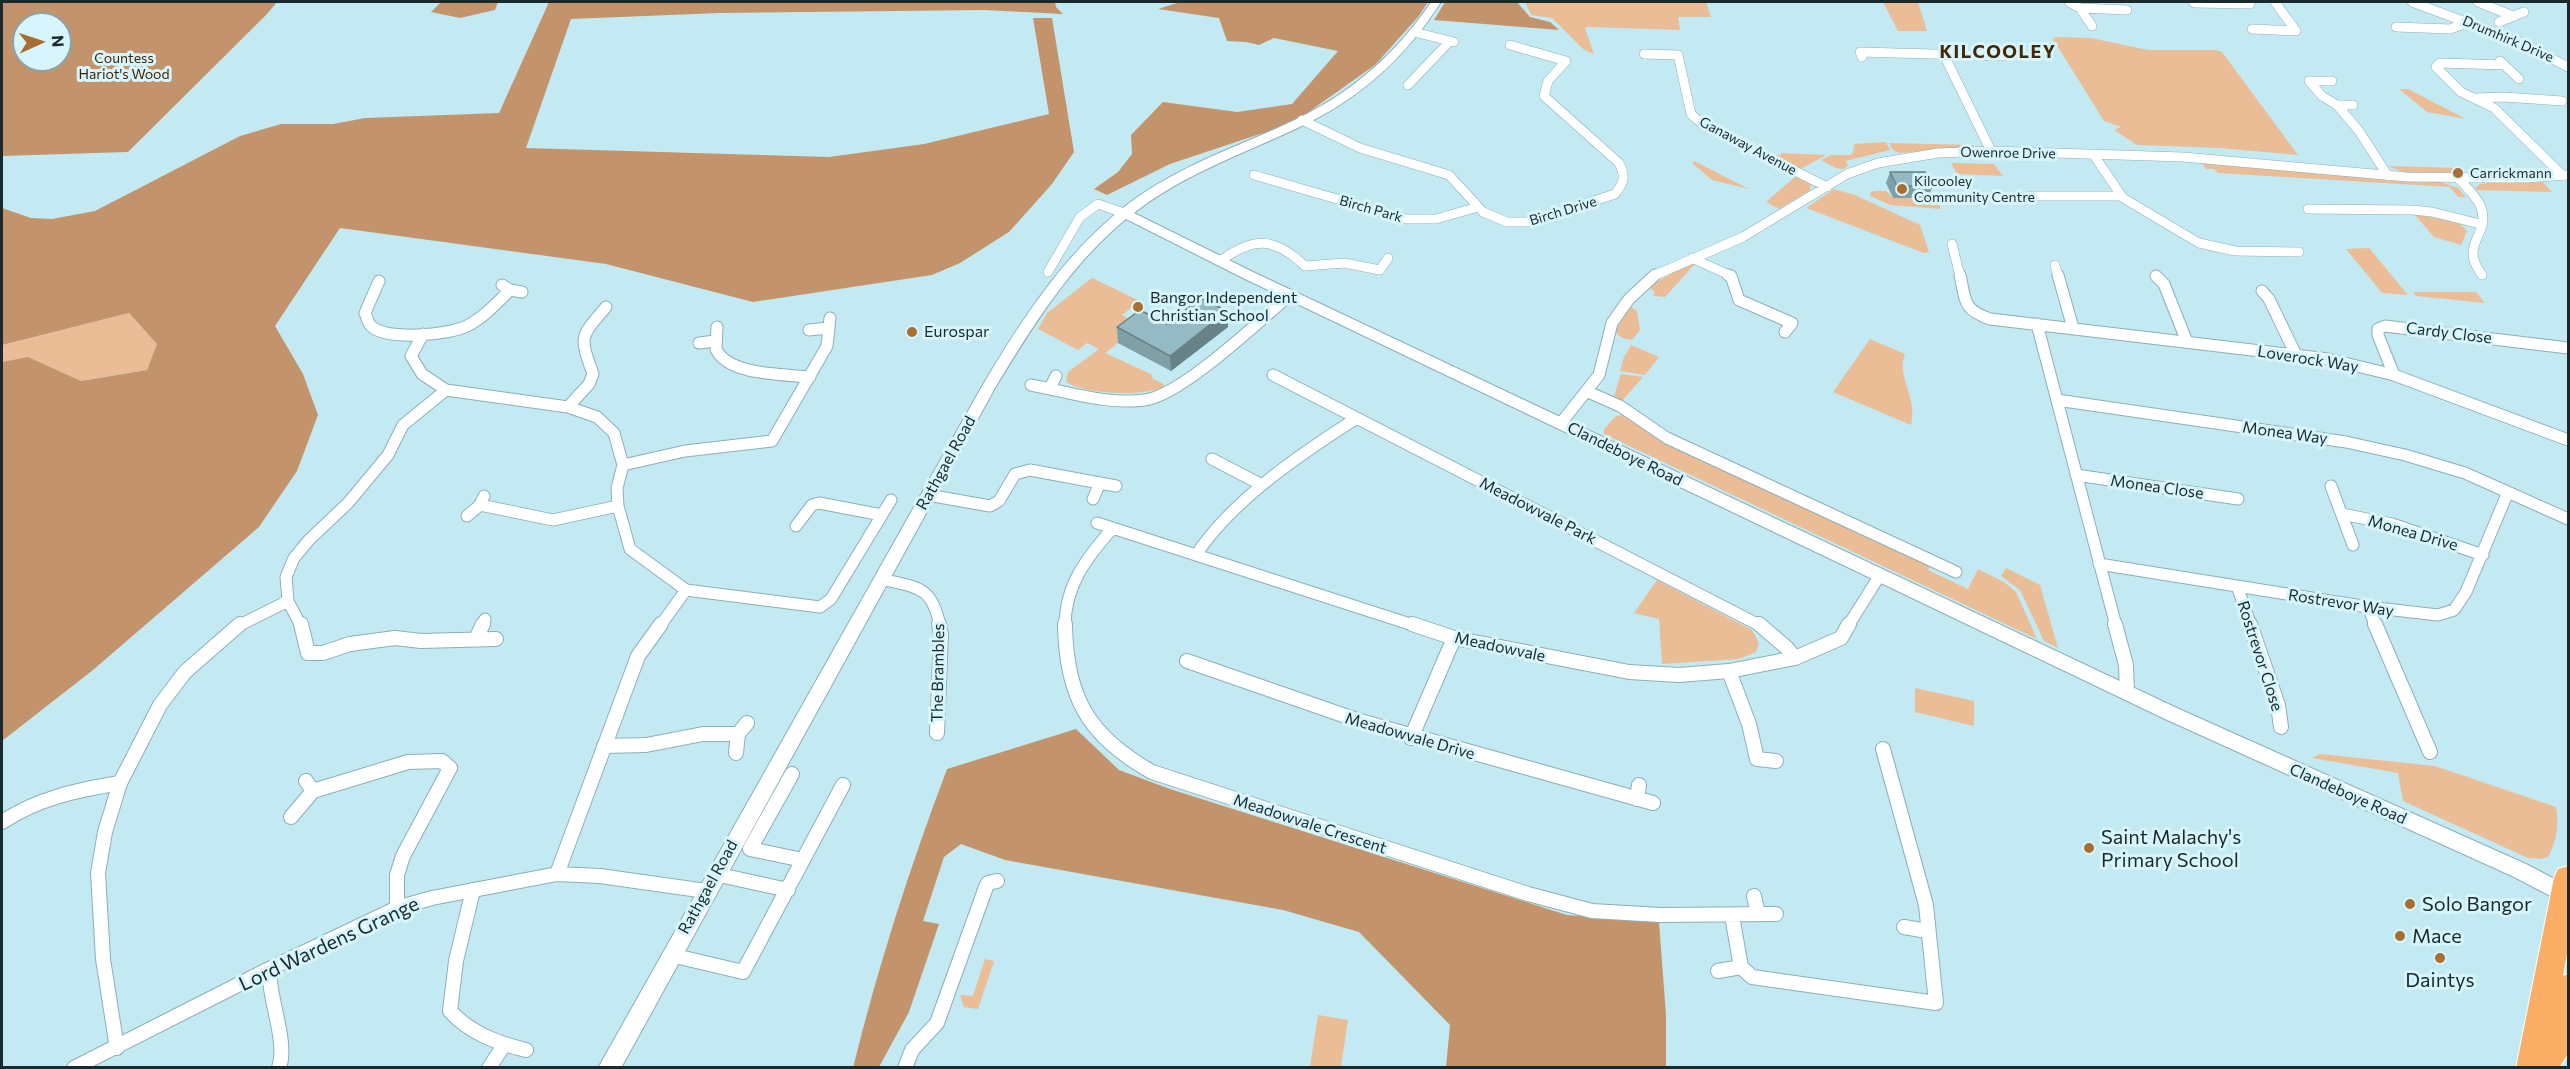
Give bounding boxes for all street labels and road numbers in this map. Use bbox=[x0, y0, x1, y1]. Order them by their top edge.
street label: Drumhirk Drive bbox=[2460, 12, 2556, 66]
street label: Ganaway Avenue bbox=[1697, 113, 1799, 179]
street label: Owenroe Drive bbox=[1960, 144, 2056, 162]
street label: Birch Park bbox=[1337, 192, 1405, 226]
street label: Birch Drive bbox=[1527, 193, 1599, 229]
street label: Cardy Close bbox=[2405, 318, 2493, 348]
street label: Loverock Way bbox=[2256, 342, 2360, 376]
street label: Rathgael Road bbox=[912, 413, 980, 513]
street label: Clandeboye Road bbox=[1564, 418, 1686, 490]
street label: Monea Way bbox=[2241, 418, 2329, 448]
street label: Monea Close bbox=[2109, 471, 2205, 503]
street label: Meadowvale Park bbox=[1476, 473, 1600, 549]
street label: Monea Drive bbox=[2366, 511, 2460, 555]
street label: Rostrevor Way bbox=[2287, 585, 2395, 621]
street label: Rostrevor Close bbox=[2233, 598, 2287, 714]
street label: The Brambles bbox=[928, 623, 948, 723]
street label: Meadowvale bbox=[1453, 628, 1547, 666]
street label: Meadowvale Drive bbox=[1343, 708, 1477, 764]
street label: Clandeboye Road bbox=[2287, 760, 2409, 828]
street label: Meadowvale Crescent bbox=[1231, 790, 1389, 858]
street label: Rathgael Road bbox=[674, 837, 742, 937]
street label: Lord Wardens Grange bbox=[235, 892, 423, 996]

